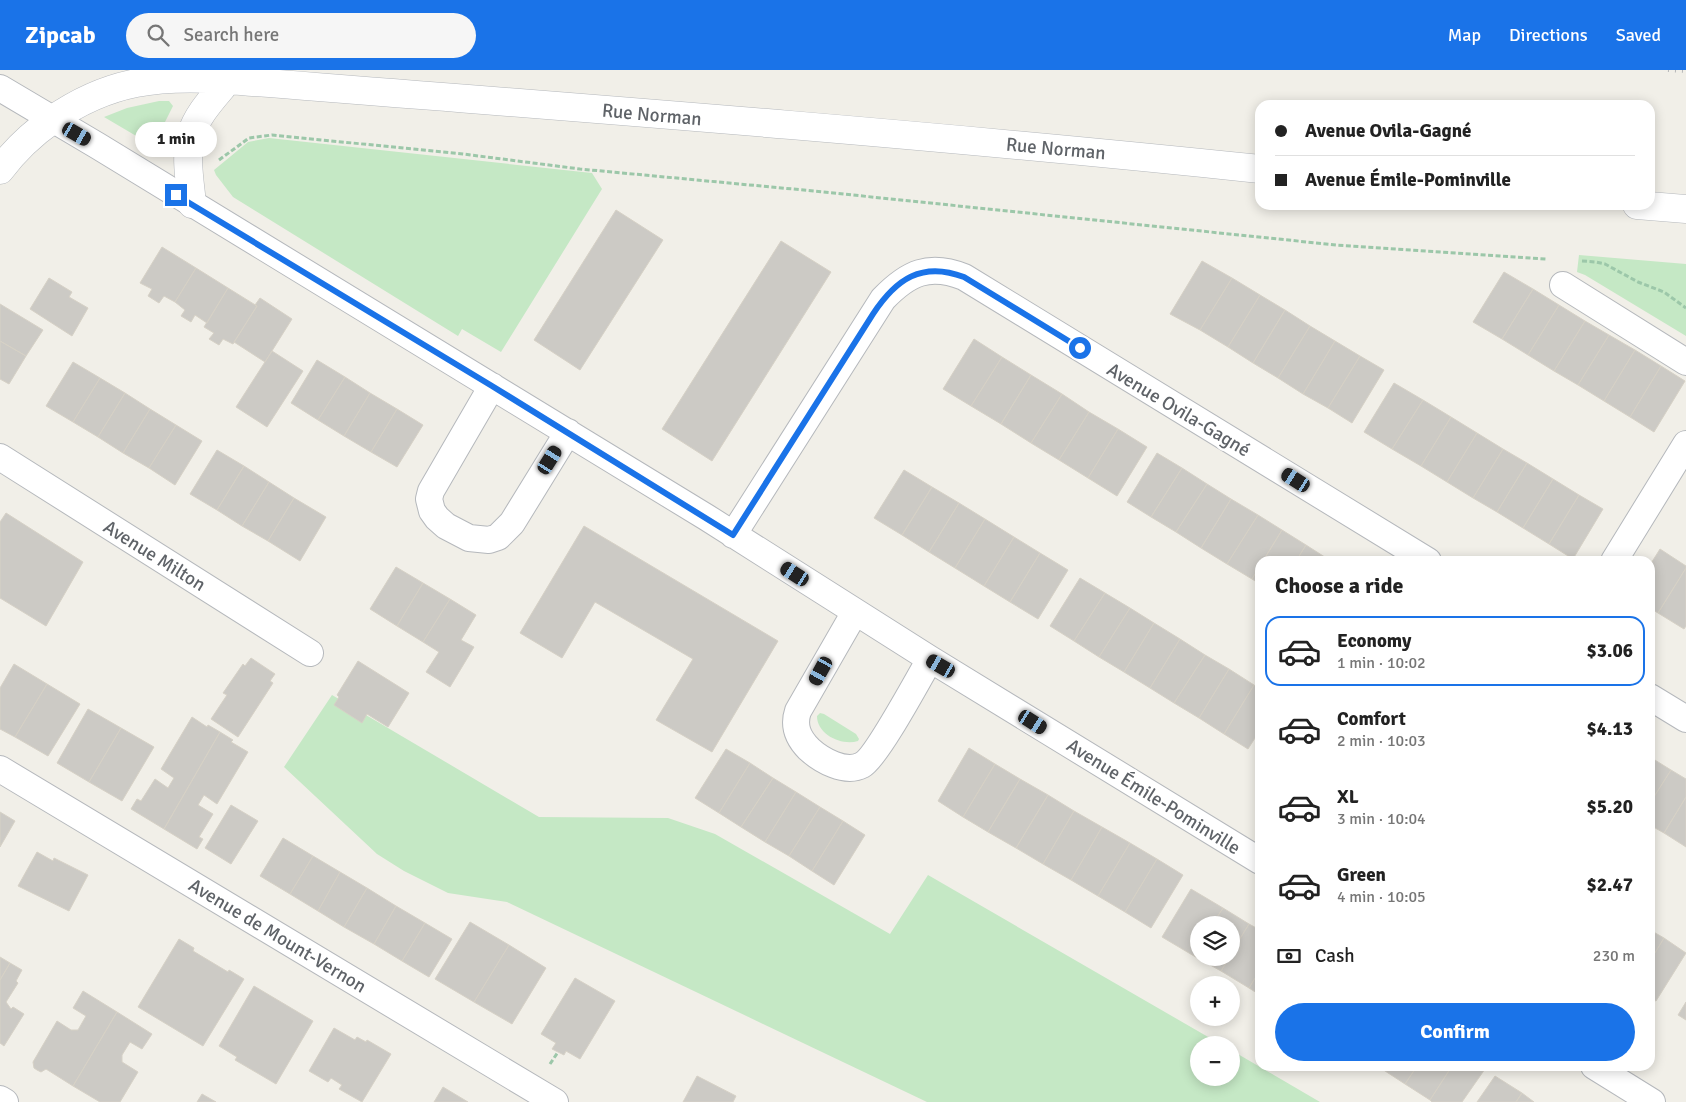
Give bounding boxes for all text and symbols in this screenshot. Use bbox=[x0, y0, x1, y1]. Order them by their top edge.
search box bbox=[126, 13, 476, 58]
text: Zipcab bbox=[25, 20, 96, 50]
icon: search bbox=[144, 21, 172, 49]
text: Search here bbox=[184, 23, 279, 47]
text: Map bbox=[1448, 24, 1481, 46]
text: Directions bbox=[1509, 24, 1588, 46]
text: Saved bbox=[1616, 24, 1661, 46]
street label: Rue Norman bbox=[601, 99, 703, 131]
text: Avenue Ovila-Gagné bbox=[1305, 119, 1472, 143]
car bbox=[60, 120, 93, 148]
callout: 1 min bbox=[135, 122, 217, 158]
text: 1 min bbox=[157, 129, 195, 149]
street label: Rue Norman bbox=[1005, 133, 1107, 165]
text: Avenue Émile-Pominville bbox=[1305, 168, 1511, 192]
route end bbox=[165, 184, 187, 206]
route start bbox=[1069, 337, 1091, 359]
street label: Avenue Ovila-Gagné bbox=[1102, 358, 1255, 462]
car bbox=[535, 443, 564, 477]
car bbox=[1279, 466, 1312, 494]
street label: Avenue Milton bbox=[99, 515, 210, 597]
car bbox=[778, 560, 811, 588]
text: Choose a ride bbox=[1275, 572, 1403, 599]
icon: car bbox=[1277, 629, 1322, 674]
text: Economy bbox=[1337, 629, 1411, 653]
text: $3.06 bbox=[1587, 639, 1633, 663]
car bbox=[924, 652, 957, 680]
text: 1 min · 10:02 bbox=[1337, 653, 1426, 673]
car bbox=[807, 654, 834, 688]
icon: car bbox=[1277, 707, 1322, 752]
text: Comfort bbox=[1337, 707, 1406, 731]
car bbox=[1016, 708, 1049, 736]
text: $4.13 bbox=[1587, 717, 1633, 741]
text: 2 min · 10:03 bbox=[1337, 731, 1426, 751]
street label: Avenue Émile-Pominville bbox=[1062, 734, 1245, 860]
icon: car bbox=[1277, 785, 1322, 830]
text: XL bbox=[1337, 785, 1359, 809]
text: $5.20 bbox=[1587, 795, 1633, 819]
text: 3 min · 10:04 bbox=[1337, 809, 1426, 829]
icon: car bbox=[1277, 863, 1322, 908]
text: Green bbox=[1337, 863, 1386, 887]
street label: Avenue de Mount-Vernon bbox=[184, 873, 371, 998]
text: $2.47 bbox=[1587, 873, 1633, 897]
text: 4 min · 10:05 bbox=[1337, 887, 1426, 907]
map controls bbox=[1190, 916, 1240, 1086]
button: layers bbox=[1190, 916, 1240, 966]
icon: cash bbox=[1275, 942, 1303, 970]
text: Cash bbox=[1315, 944, 1355, 968]
text: 230 m bbox=[1593, 946, 1635, 966]
button: + bbox=[1190, 976, 1240, 1026]
button: Confirm bbox=[1275, 1003, 1635, 1061]
button: − bbox=[1190, 1036, 1240, 1086]

